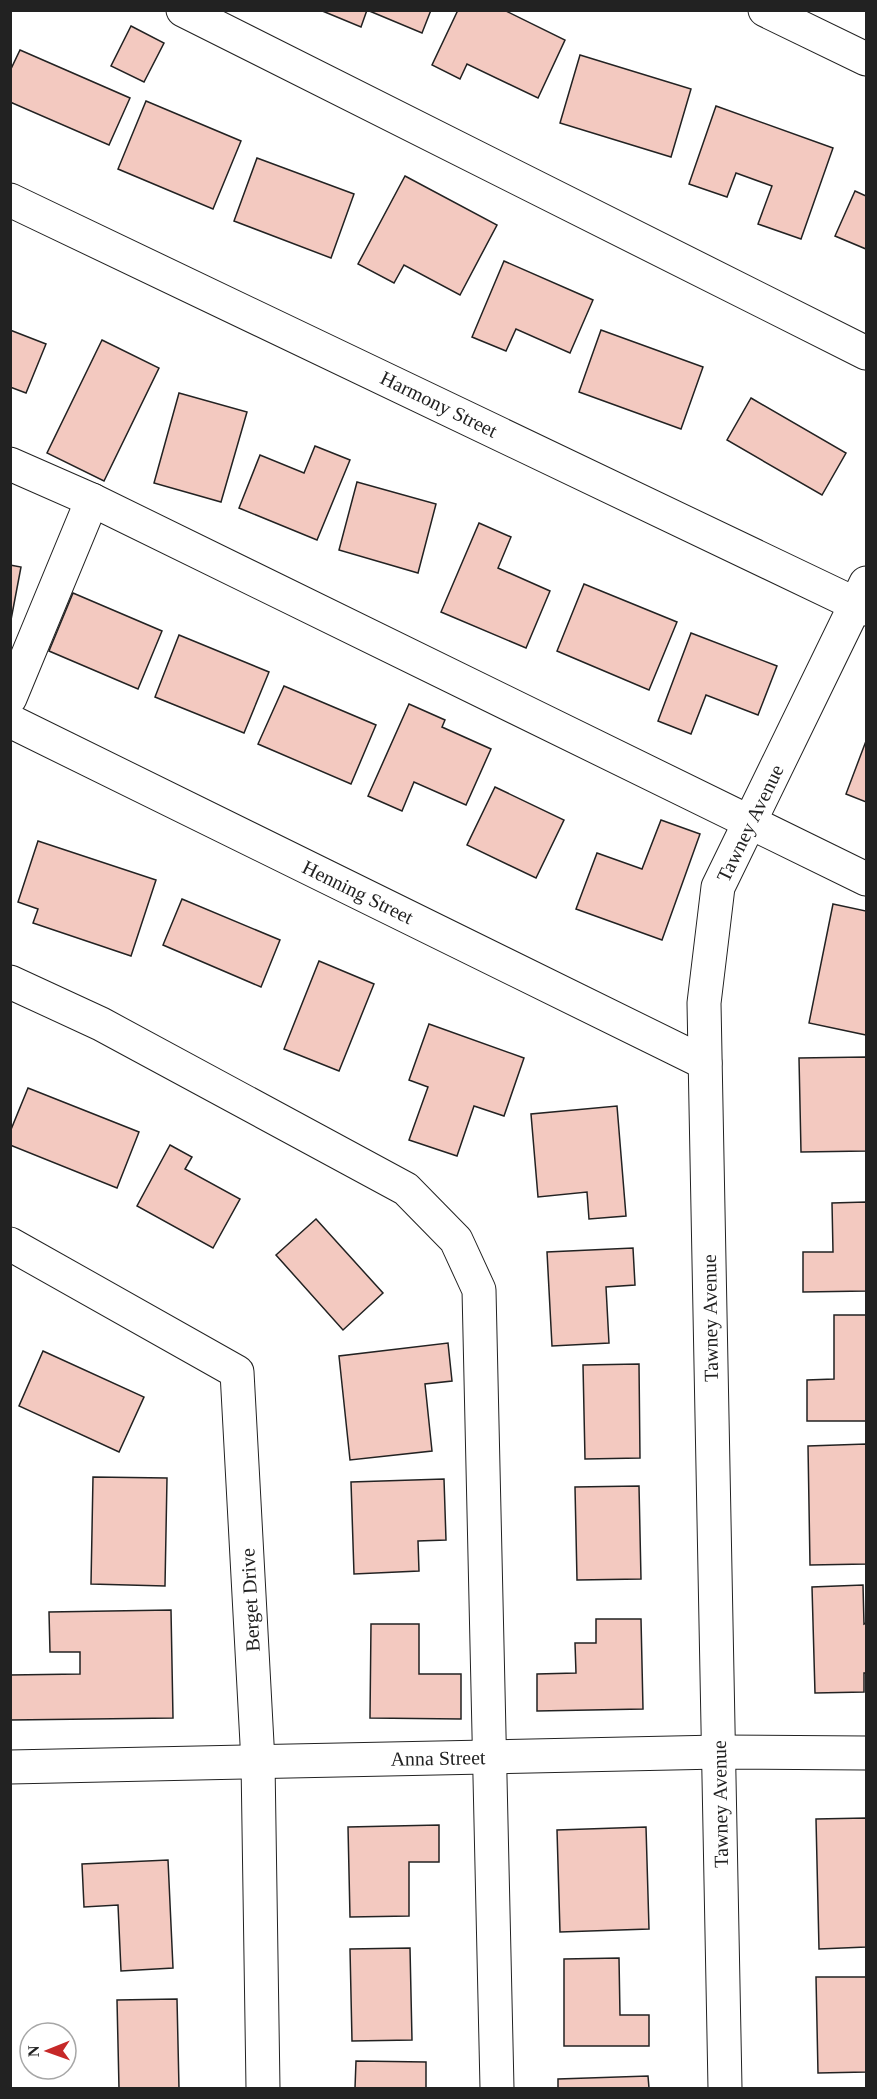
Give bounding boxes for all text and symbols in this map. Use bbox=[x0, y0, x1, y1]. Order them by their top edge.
street label: Harmony Street bbox=[377, 366, 501, 443]
street label: Tawney Avenue bbox=[712, 761, 789, 886]
street label: Henning Street bbox=[299, 856, 417, 929]
street label: Tawney Avenue bbox=[698, 1254, 723, 1382]
street label: Berget Drive bbox=[236, 1548, 265, 1652]
street label: Tawney Avenue bbox=[708, 1740, 733, 1868]
street label: Anna Street bbox=[390, 1746, 486, 1770]
north arrow bbox=[18, 2021, 78, 2081]
text: N bbox=[25, 2045, 42, 2057]

